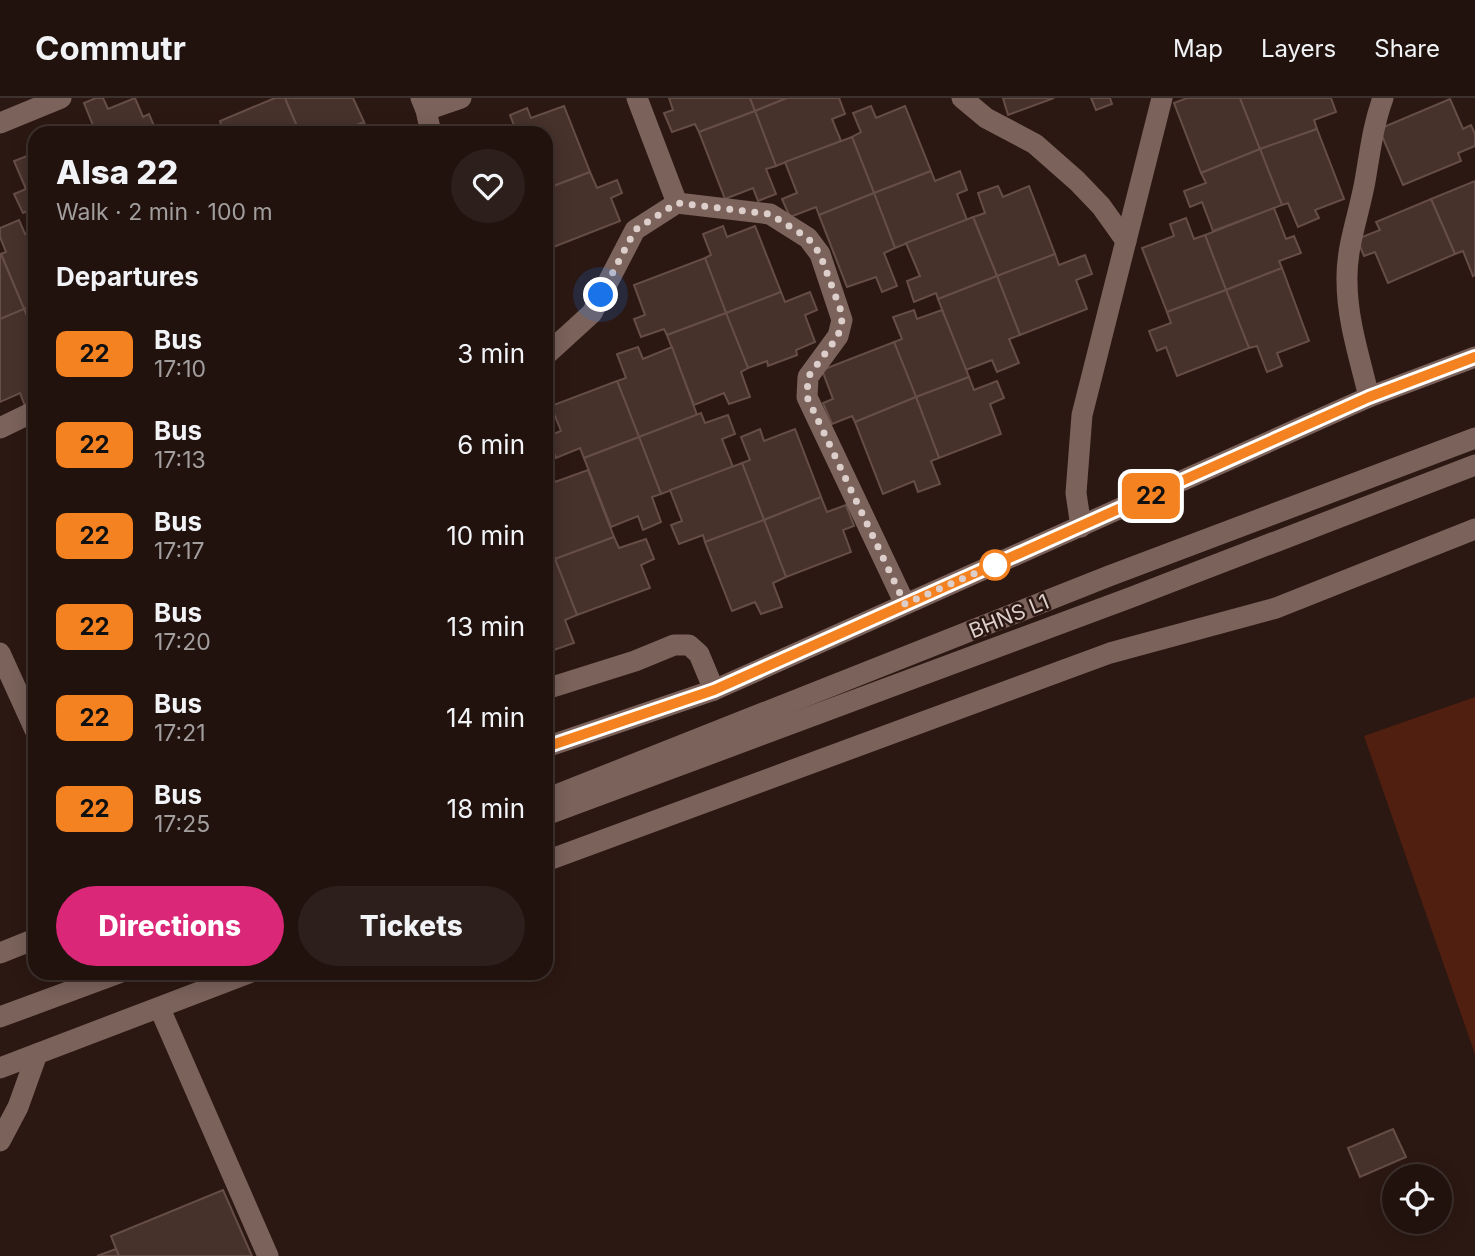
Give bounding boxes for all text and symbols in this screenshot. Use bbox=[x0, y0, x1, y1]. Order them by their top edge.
text: Commutr bbox=[35, 28, 186, 68]
text: Map bbox=[1173, 34, 1223, 63]
text: Layers bbox=[1261, 34, 1336, 63]
text: Share bbox=[1374, 34, 1440, 63]
button: heart bbox=[451, 149, 525, 223]
text: Alsa 22 bbox=[56, 152, 178, 192]
text: Walk · 2 min · 100 m bbox=[56, 198, 273, 226]
text: Departures bbox=[56, 261, 199, 292]
your location bbox=[583, 277, 618, 312]
text: Bus bbox=[154, 324, 202, 355]
text: 3 min bbox=[457, 338, 525, 369]
text: 22 bbox=[79, 339, 110, 368]
text: 17:10 bbox=[154, 355, 206, 383]
text: Bus bbox=[154, 415, 202, 446]
text: 6 min bbox=[457, 429, 525, 460]
text: 22 bbox=[79, 430, 110, 459]
text: 17:13 bbox=[154, 446, 206, 474]
line badge: 22 bbox=[1120, 473, 1182, 519]
text: 22 bbox=[1136, 481, 1166, 510]
text: Bus bbox=[154, 506, 202, 537]
text: 10 min bbox=[446, 520, 525, 551]
text: 22 bbox=[79, 521, 110, 550]
text: 17:17 bbox=[154, 537, 205, 565]
unlabelled marker bbox=[980, 550, 1010, 580]
street label: BHNS L1 bbox=[965, 589, 1053, 643]
text: Bus bbox=[154, 597, 202, 628]
text: 13 min bbox=[447, 611, 525, 642]
text: 22 bbox=[79, 612, 110, 641]
text: 17:20 bbox=[154, 628, 211, 656]
text: Bus bbox=[154, 688, 202, 719]
text: 14 min bbox=[446, 702, 525, 733]
text: 22 bbox=[79, 703, 110, 732]
text: 17:21 bbox=[154, 719, 206, 747]
text: Bus bbox=[154, 779, 202, 810]
text: 18 min bbox=[447, 793, 525, 824]
text: 22 bbox=[79, 794, 110, 823]
text: 17:25 bbox=[154, 810, 210, 838]
button: Directions bbox=[56, 886, 284, 966]
button: Tickets bbox=[298, 886, 525, 966]
map controls bbox=[1382, 1164, 1452, 1234]
button: locate bbox=[1382, 1164, 1452, 1234]

